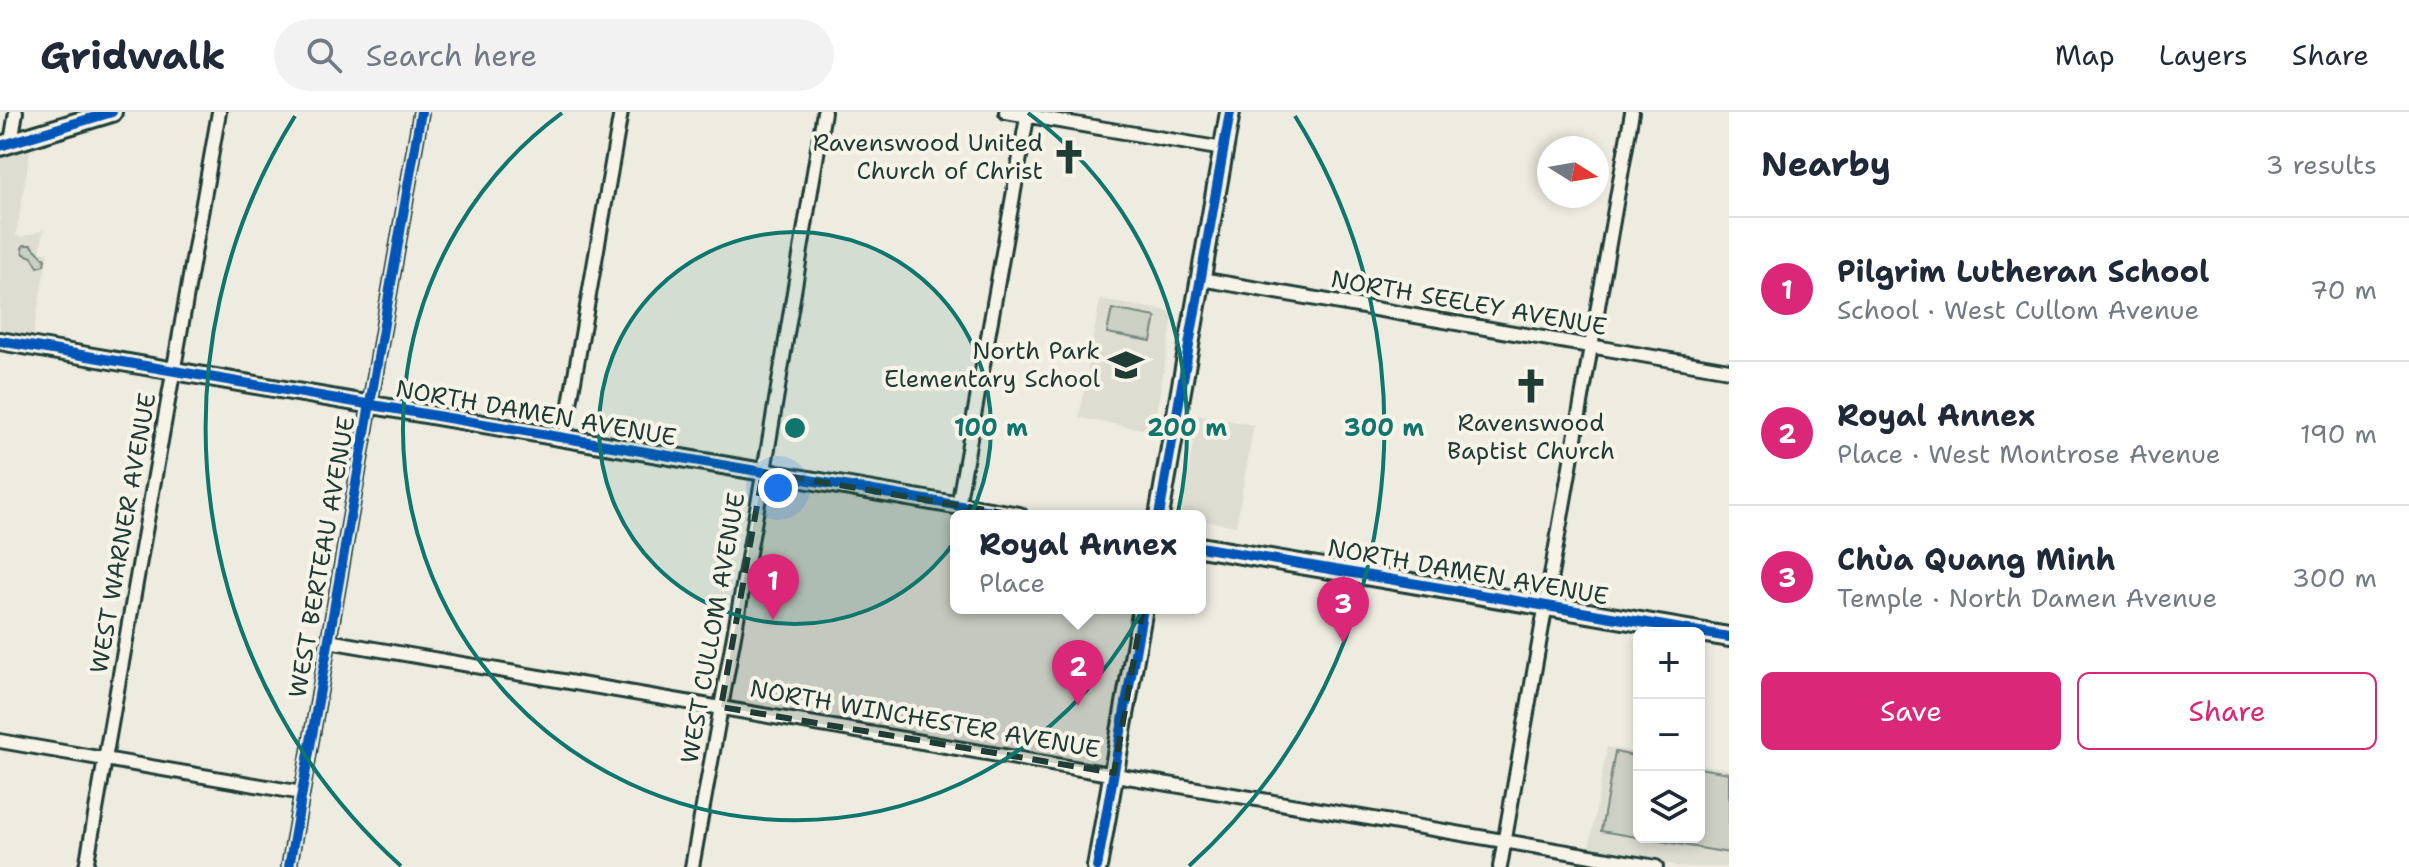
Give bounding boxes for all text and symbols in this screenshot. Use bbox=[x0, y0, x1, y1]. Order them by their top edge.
search box bbox=[274, 19, 834, 91]
text: Gridwalk bbox=[40, 30, 226, 81]
icon: search bbox=[302, 33, 346, 77]
text: Search here bbox=[366, 35, 537, 76]
text: Map bbox=[2055, 36, 2115, 74]
text: Layers bbox=[2159, 36, 2248, 74]
text: Share bbox=[2292, 36, 2369, 74]
place label: Ravenswood United Church of Christ bbox=[813, 127, 1043, 187]
north arrow bbox=[1537, 136, 1609, 208]
church icon: Ravenswood United Church of Christ bbox=[1050, 138, 1088, 176]
text: Nearby bbox=[1761, 141, 1891, 187]
text: 3 results bbox=[2265, 147, 2377, 182]
text: Pilgrim Lutheran School bbox=[1837, 251, 2209, 292]
street label: NORTH SEELEY AVENUE bbox=[1328, 263, 1610, 343]
text: 1 bbox=[1781, 272, 1793, 307]
text: 70 m bbox=[2310, 272, 2377, 307]
text: School · West Cullom Avenue bbox=[1837, 292, 2199, 327]
place label: North Park Elementary School bbox=[884, 335, 1101, 395]
school or university icon: North Park Elementary School bbox=[1107, 346, 1145, 384]
church icon: Ravenswood Baptist Church bbox=[1512, 367, 1550, 405]
street label: NORTH DAMEN AVENUE bbox=[393, 373, 679, 453]
street label: WEST WARNER AVENUE bbox=[83, 390, 163, 676]
text: Royal Annex bbox=[1837, 395, 2035, 436]
place label: Ravenswood Baptist Church bbox=[1447, 407, 1615, 467]
text: 100 m bbox=[954, 412, 1028, 444]
text: 200 m bbox=[1147, 412, 1227, 444]
text: 300 m bbox=[1344, 412, 1424, 444]
street label: WEST BERTEAU AVENUE bbox=[281, 414, 363, 700]
centre of rings bbox=[781, 414, 809, 442]
text: 2 bbox=[1778, 416, 1796, 451]
text: 190 m bbox=[2300, 416, 2377, 451]
text: Place · West Montrose Avenue bbox=[1837, 436, 2221, 471]
your location bbox=[758, 468, 798, 508]
street label: WEST CULLOM AVENUE bbox=[673, 490, 753, 766]
popup bbox=[950, 510, 1206, 614]
text: Royal Annex bbox=[979, 524, 1177, 565]
street label: NORTH DAMEN AVENUE bbox=[1325, 532, 1611, 612]
text: Chùa Quang Minh bbox=[1837, 539, 2116, 580]
pin: 1 bbox=[747, 554, 799, 620]
text: 3 bbox=[1778, 560, 1796, 595]
text: 300 m bbox=[2292, 560, 2377, 595]
text: Place bbox=[979, 565, 1045, 600]
pin: 3 bbox=[1317, 577, 1369, 643]
text: Temple · North Damen Avenue bbox=[1837, 580, 2217, 615]
map controls bbox=[1633, 627, 1705, 843]
button: + bbox=[1633, 627, 1705, 699]
pin: 2 bbox=[1052, 640, 1104, 706]
street label: NORTH WINCHESTER AVENUE bbox=[747, 672, 1103, 766]
button: Save bbox=[1761, 672, 2061, 750]
button: Share bbox=[2077, 672, 2377, 750]
button: − bbox=[1633, 699, 1705, 771]
button: layers bbox=[1633, 771, 1705, 843]

